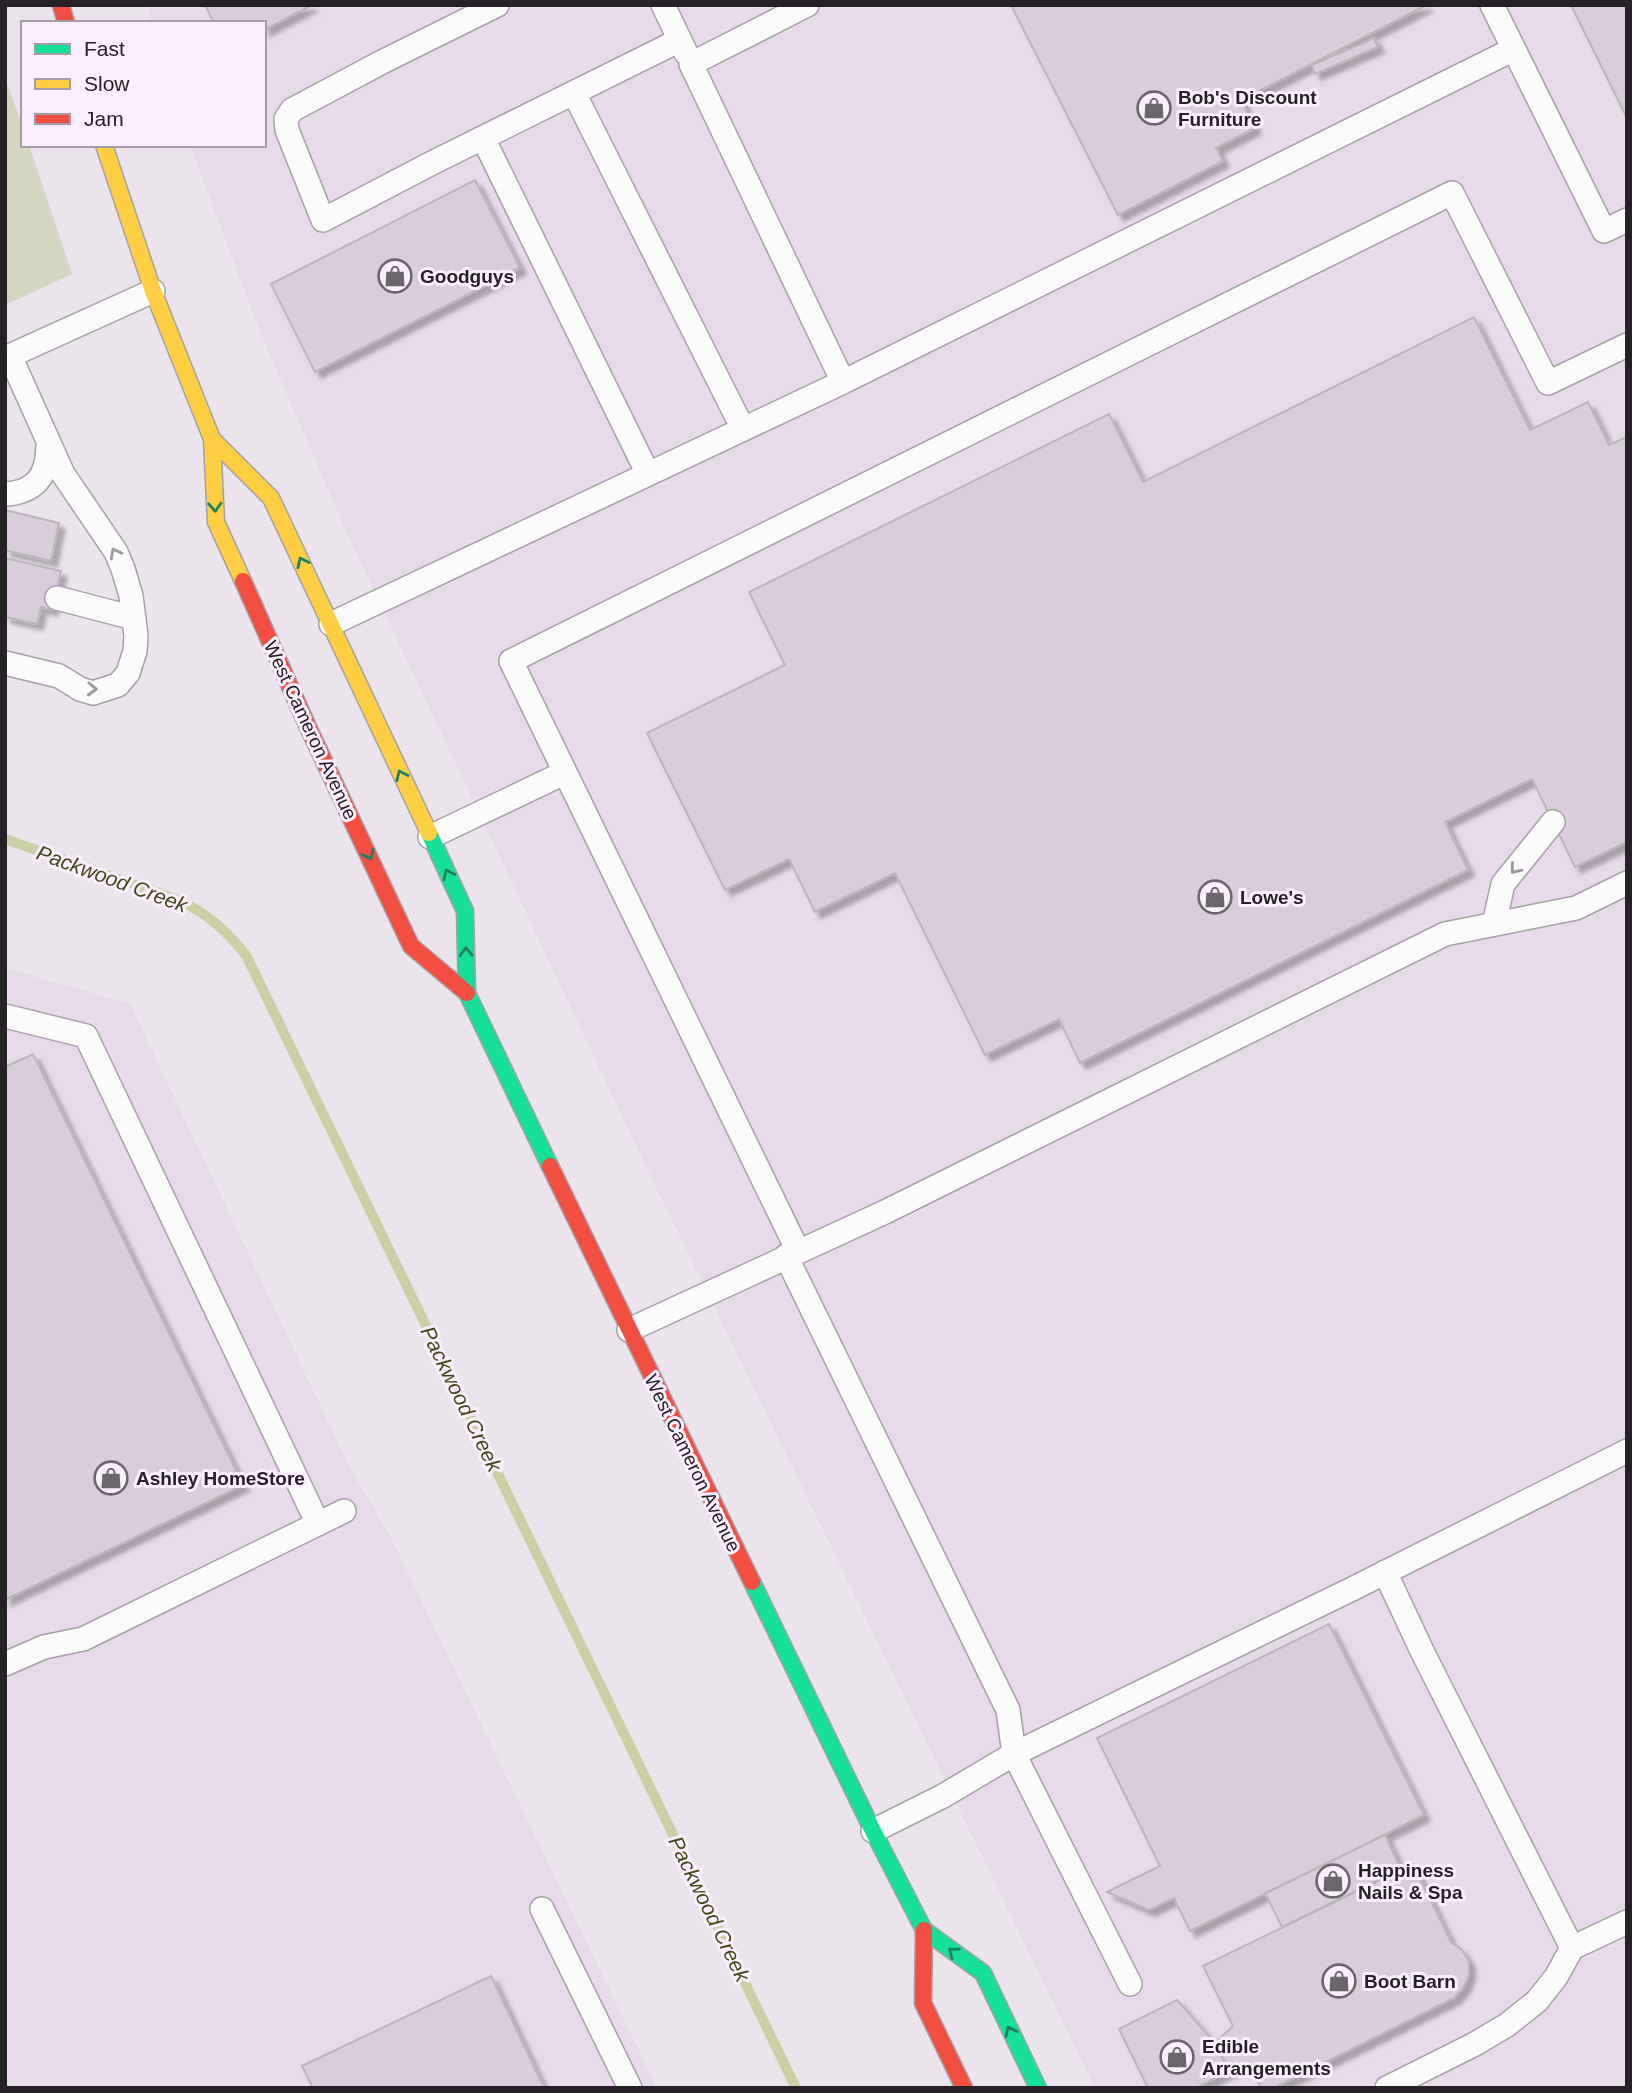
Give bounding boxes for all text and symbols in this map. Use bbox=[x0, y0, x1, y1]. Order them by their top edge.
legend bbox=[21, 21, 266, 147]
text: Fast bbox=[84, 37, 125, 60]
text: Slow bbox=[84, 72, 130, 95]
place label: Bob's Discount Furniture bbox=[1178, 87, 1317, 130]
shop icon: Bob's Discount Furniture bbox=[1135, 89, 1173, 127]
text: Jam bbox=[84, 107, 124, 130]
shop icon: Goodguys bbox=[376, 257, 414, 295]
place label: Goodguys bbox=[420, 266, 514, 287]
one-way arrow bbox=[208, 502, 223, 513]
one-way arrow bbox=[110, 548, 124, 561]
one-way arrow bbox=[296, 557, 310, 570]
street label: West Cameron Avenue bbox=[260, 638, 361, 823]
one-way arrow bbox=[87, 682, 98, 697]
one-way arrow bbox=[395, 770, 409, 782]
water label: Packwood Creek bbox=[34, 841, 192, 917]
one-way arrow bbox=[361, 848, 375, 860]
one-way arrow bbox=[1510, 861, 1523, 873]
one-way arrow bbox=[442, 869, 456, 881]
shop icon: Lowe's bbox=[1196, 878, 1234, 916]
place label: Lowe's bbox=[1240, 887, 1304, 908]
one-way arrow bbox=[458, 946, 474, 957]
water label: Packwood Creek bbox=[416, 1322, 507, 1477]
street label: West Cameron Avenue bbox=[640, 1371, 745, 1555]
shop icon: Ashley HomeStore bbox=[92, 1459, 130, 1497]
place label: Ashley HomeStore bbox=[136, 1468, 305, 1489]
water label: Packwood Creek bbox=[664, 1832, 755, 1987]
place label: Happiness Nails & Spa bbox=[1358, 1860, 1463, 1903]
shop icon: Happiness Nails & Spa bbox=[1314, 1862, 1352, 1900]
one-way arrow bbox=[948, 1948, 961, 1960]
shop icon: Boot Barn bbox=[1320, 1962, 1358, 2000]
place label: Boot Barn bbox=[1364, 1971, 1456, 1992]
one-way arrow bbox=[1004, 2026, 1018, 2038]
place label: Edible Arrangements bbox=[1202, 2036, 1331, 2079]
shop icon: Edible Arrangements bbox=[1158, 2038, 1196, 2076]

